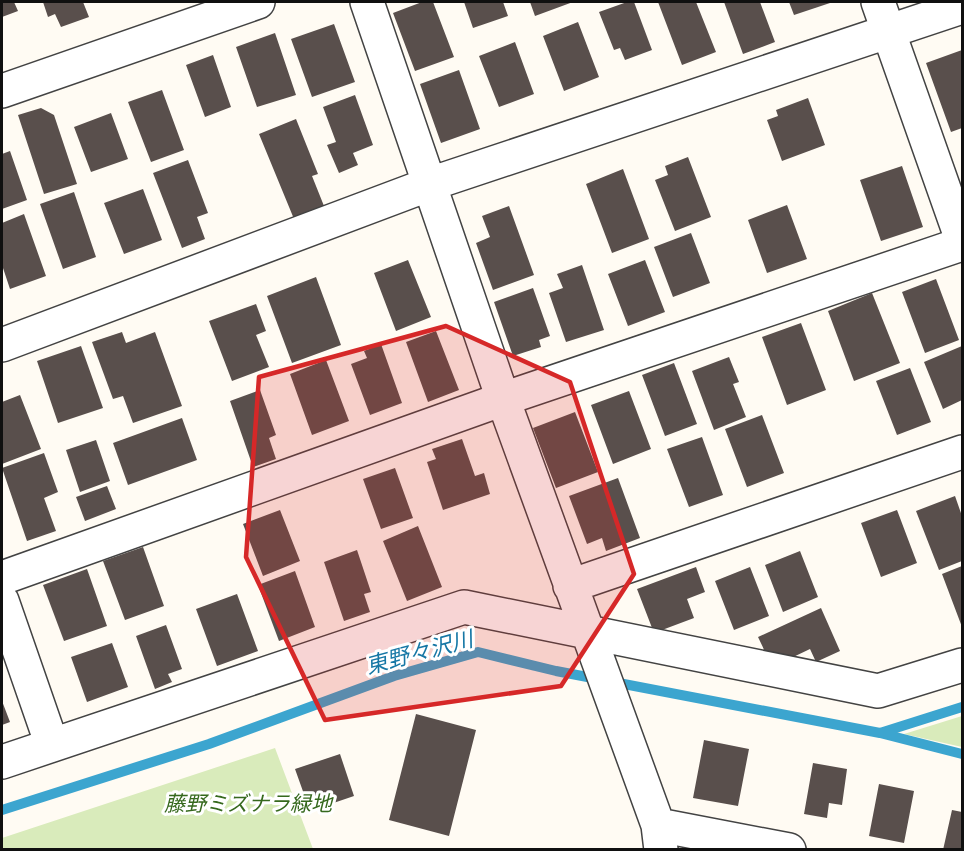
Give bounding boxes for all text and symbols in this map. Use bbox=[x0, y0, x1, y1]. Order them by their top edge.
water label: 東野々沢川 bbox=[362, 623, 478, 680]
park label: 藤野ミズナラ緑地 bbox=[164, 789, 334, 817]

